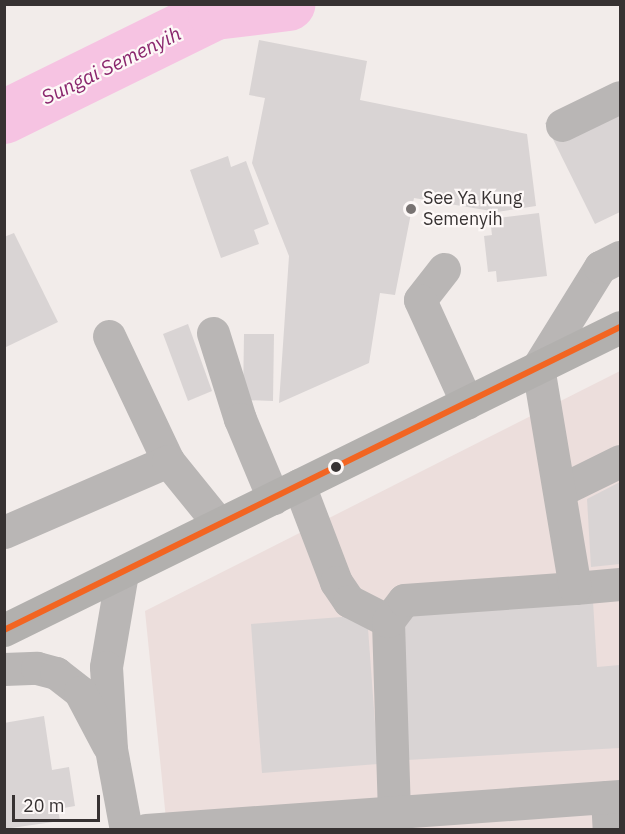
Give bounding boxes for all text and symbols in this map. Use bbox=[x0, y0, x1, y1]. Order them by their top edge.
water label: Sungai Semenyih bbox=[37, 21, 185, 109]
place label: See Ya Kung Semenyih bbox=[423, 188, 522, 230]
marker: See Ya Kung Semenyih bbox=[404, 202, 418, 216]
unlabelled marker bbox=[330, 461, 342, 473]
scale bar bbox=[15, 783, 104, 821]
text: 20 m bbox=[23, 794, 65, 817]

